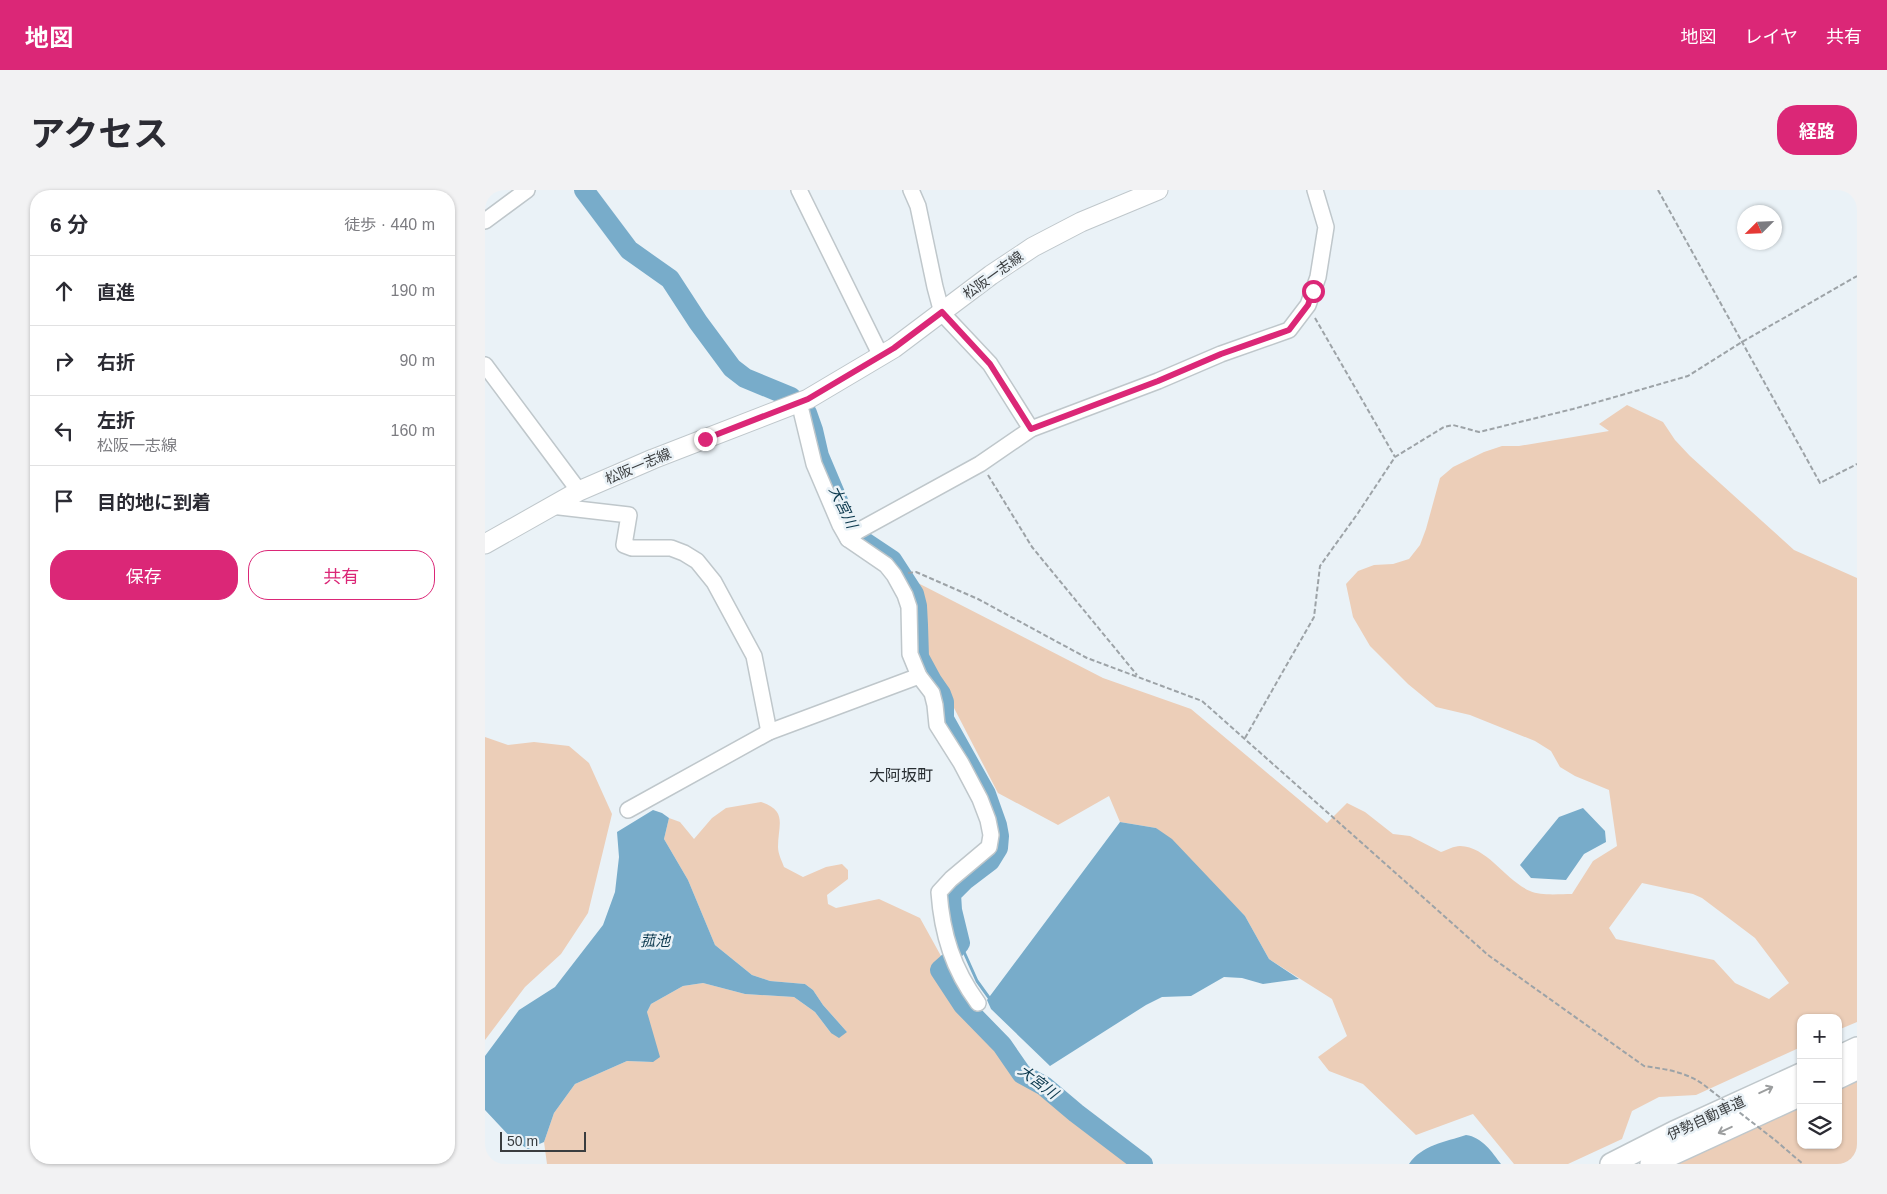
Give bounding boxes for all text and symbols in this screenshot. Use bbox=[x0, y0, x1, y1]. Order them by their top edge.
text: 地図 bbox=[25, 24, 73, 51]
text: 地図 bbox=[1681, 27, 1717, 47]
text: レイヤ bbox=[1745, 27, 1798, 47]
text: 共有 bbox=[1826, 27, 1862, 47]
button: 経路 bbox=[1777, 105, 1857, 155]
text: アクセス bbox=[30, 114, 168, 153]
north arrow bbox=[1737, 205, 1782, 250]
text: 6 分 bbox=[50, 213, 89, 236]
text: 徒歩 · 440 m bbox=[344, 216, 435, 233]
street label: 松阪一志線 bbox=[960, 248, 1026, 302]
icon: ahead bbox=[50, 277, 78, 305]
route start bbox=[1302, 280, 1325, 303]
text: 直進 bbox=[97, 282, 135, 303]
text: 190 m bbox=[391, 282, 435, 299]
icon: right bbox=[50, 347, 78, 375]
text: 右折 bbox=[97, 352, 135, 373]
text: 90 m bbox=[399, 352, 435, 369]
text: 左折 bbox=[97, 410, 135, 431]
icon: left bbox=[50, 417, 78, 445]
text: 160 m bbox=[391, 422, 435, 439]
route end bbox=[694, 428, 717, 451]
text: 松阪一志線 bbox=[97, 437, 177, 454]
street label: 松阪一志線 bbox=[603, 445, 673, 487]
water label: 大宮川 bbox=[826, 483, 862, 533]
icon: arrive bbox=[50, 487, 78, 515]
text: 目的地に到着 bbox=[97, 492, 211, 513]
button: 保存 bbox=[50, 550, 238, 600]
button: 共有 bbox=[248, 550, 435, 600]
district label: 大阿坂町 bbox=[869, 767, 933, 784]
water label: 菰池 bbox=[640, 932, 672, 949]
map controls bbox=[1797, 1014, 1842, 1149]
button: + bbox=[1797, 1014, 1842, 1059]
button: − bbox=[1797, 1059, 1842, 1104]
water label: 大宮川 bbox=[1015, 1061, 1063, 1103]
one-way arrow bbox=[1758, 1085, 1773, 1094]
street label: 伊勢自動車道 bbox=[1665, 1093, 1747, 1143]
button: layers bbox=[1797, 1104, 1842, 1149]
one-way arrow bbox=[1718, 1125, 1733, 1135]
scale bar bbox=[500, 1129, 586, 1152]
text: 50 m bbox=[507, 1133, 538, 1149]

